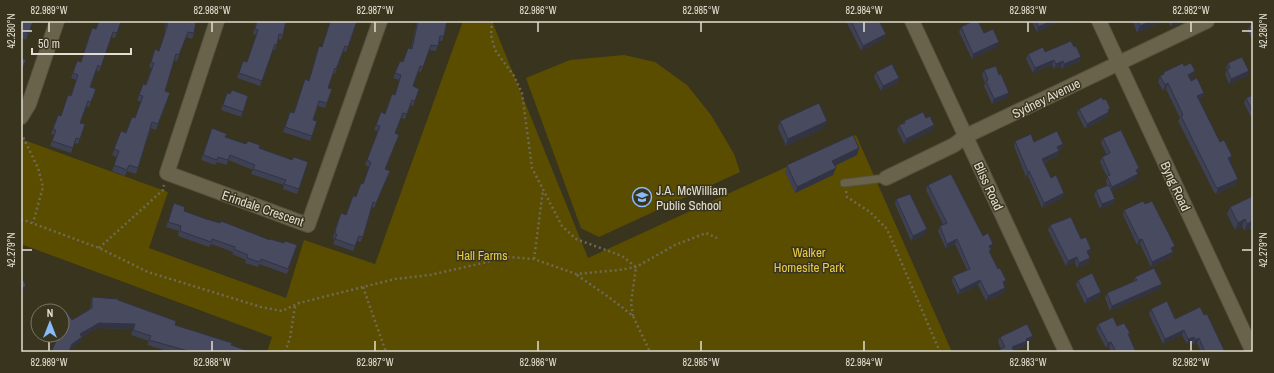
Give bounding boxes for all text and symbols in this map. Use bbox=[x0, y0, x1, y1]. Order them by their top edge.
text: 82.989°W bbox=[31, 4, 68, 17]
text: 82.988°W bbox=[194, 4, 231, 17]
text: 82.987°W bbox=[357, 4, 394, 17]
text: 82.986°W bbox=[520, 4, 557, 17]
text: 82.985°W bbox=[683, 4, 720, 17]
text: 82.984°W bbox=[846, 4, 883, 17]
text: 82.983°W bbox=[1010, 4, 1047, 17]
text: 82.982°W bbox=[1173, 4, 1210, 17]
text: 42.280°N bbox=[5, 13, 18, 49]
text: 42.280°N bbox=[1257, 13, 1270, 49]
scale bar bbox=[32, 30, 131, 56]
text: 50 m bbox=[38, 36, 60, 52]
street label: Sydney Avenue bbox=[1009, 75, 1083, 122]
street label: Bliss Road bbox=[970, 159, 1007, 213]
street label: Byng Road bbox=[1157, 159, 1194, 214]
place label: J.A. McWilliam Public School bbox=[656, 182, 727, 214]
school or university icon: J.A. McWilliam Public School bbox=[631, 186, 653, 208]
street label: Erindale Crescent bbox=[220, 187, 306, 230]
text: 42.279°N bbox=[5, 232, 18, 268]
text: 42.279°N bbox=[1257, 232, 1270, 268]
park label: Walker Homesite Park bbox=[774, 244, 845, 276]
park label: Hall Farms bbox=[457, 247, 508, 264]
north arrow bbox=[30, 303, 70, 343]
text: N bbox=[47, 306, 53, 320]
text: 82.989°W bbox=[31, 356, 68, 369]
text: 82.988°W bbox=[194, 356, 231, 369]
text: 82.987°W bbox=[357, 356, 394, 369]
text: 82.986°W bbox=[520, 356, 557, 369]
text: 82.985°W bbox=[683, 356, 720, 369]
text: 82.984°W bbox=[846, 356, 883, 369]
text: 82.983°W bbox=[1010, 356, 1047, 369]
text: 82.982°W bbox=[1173, 356, 1210, 369]

